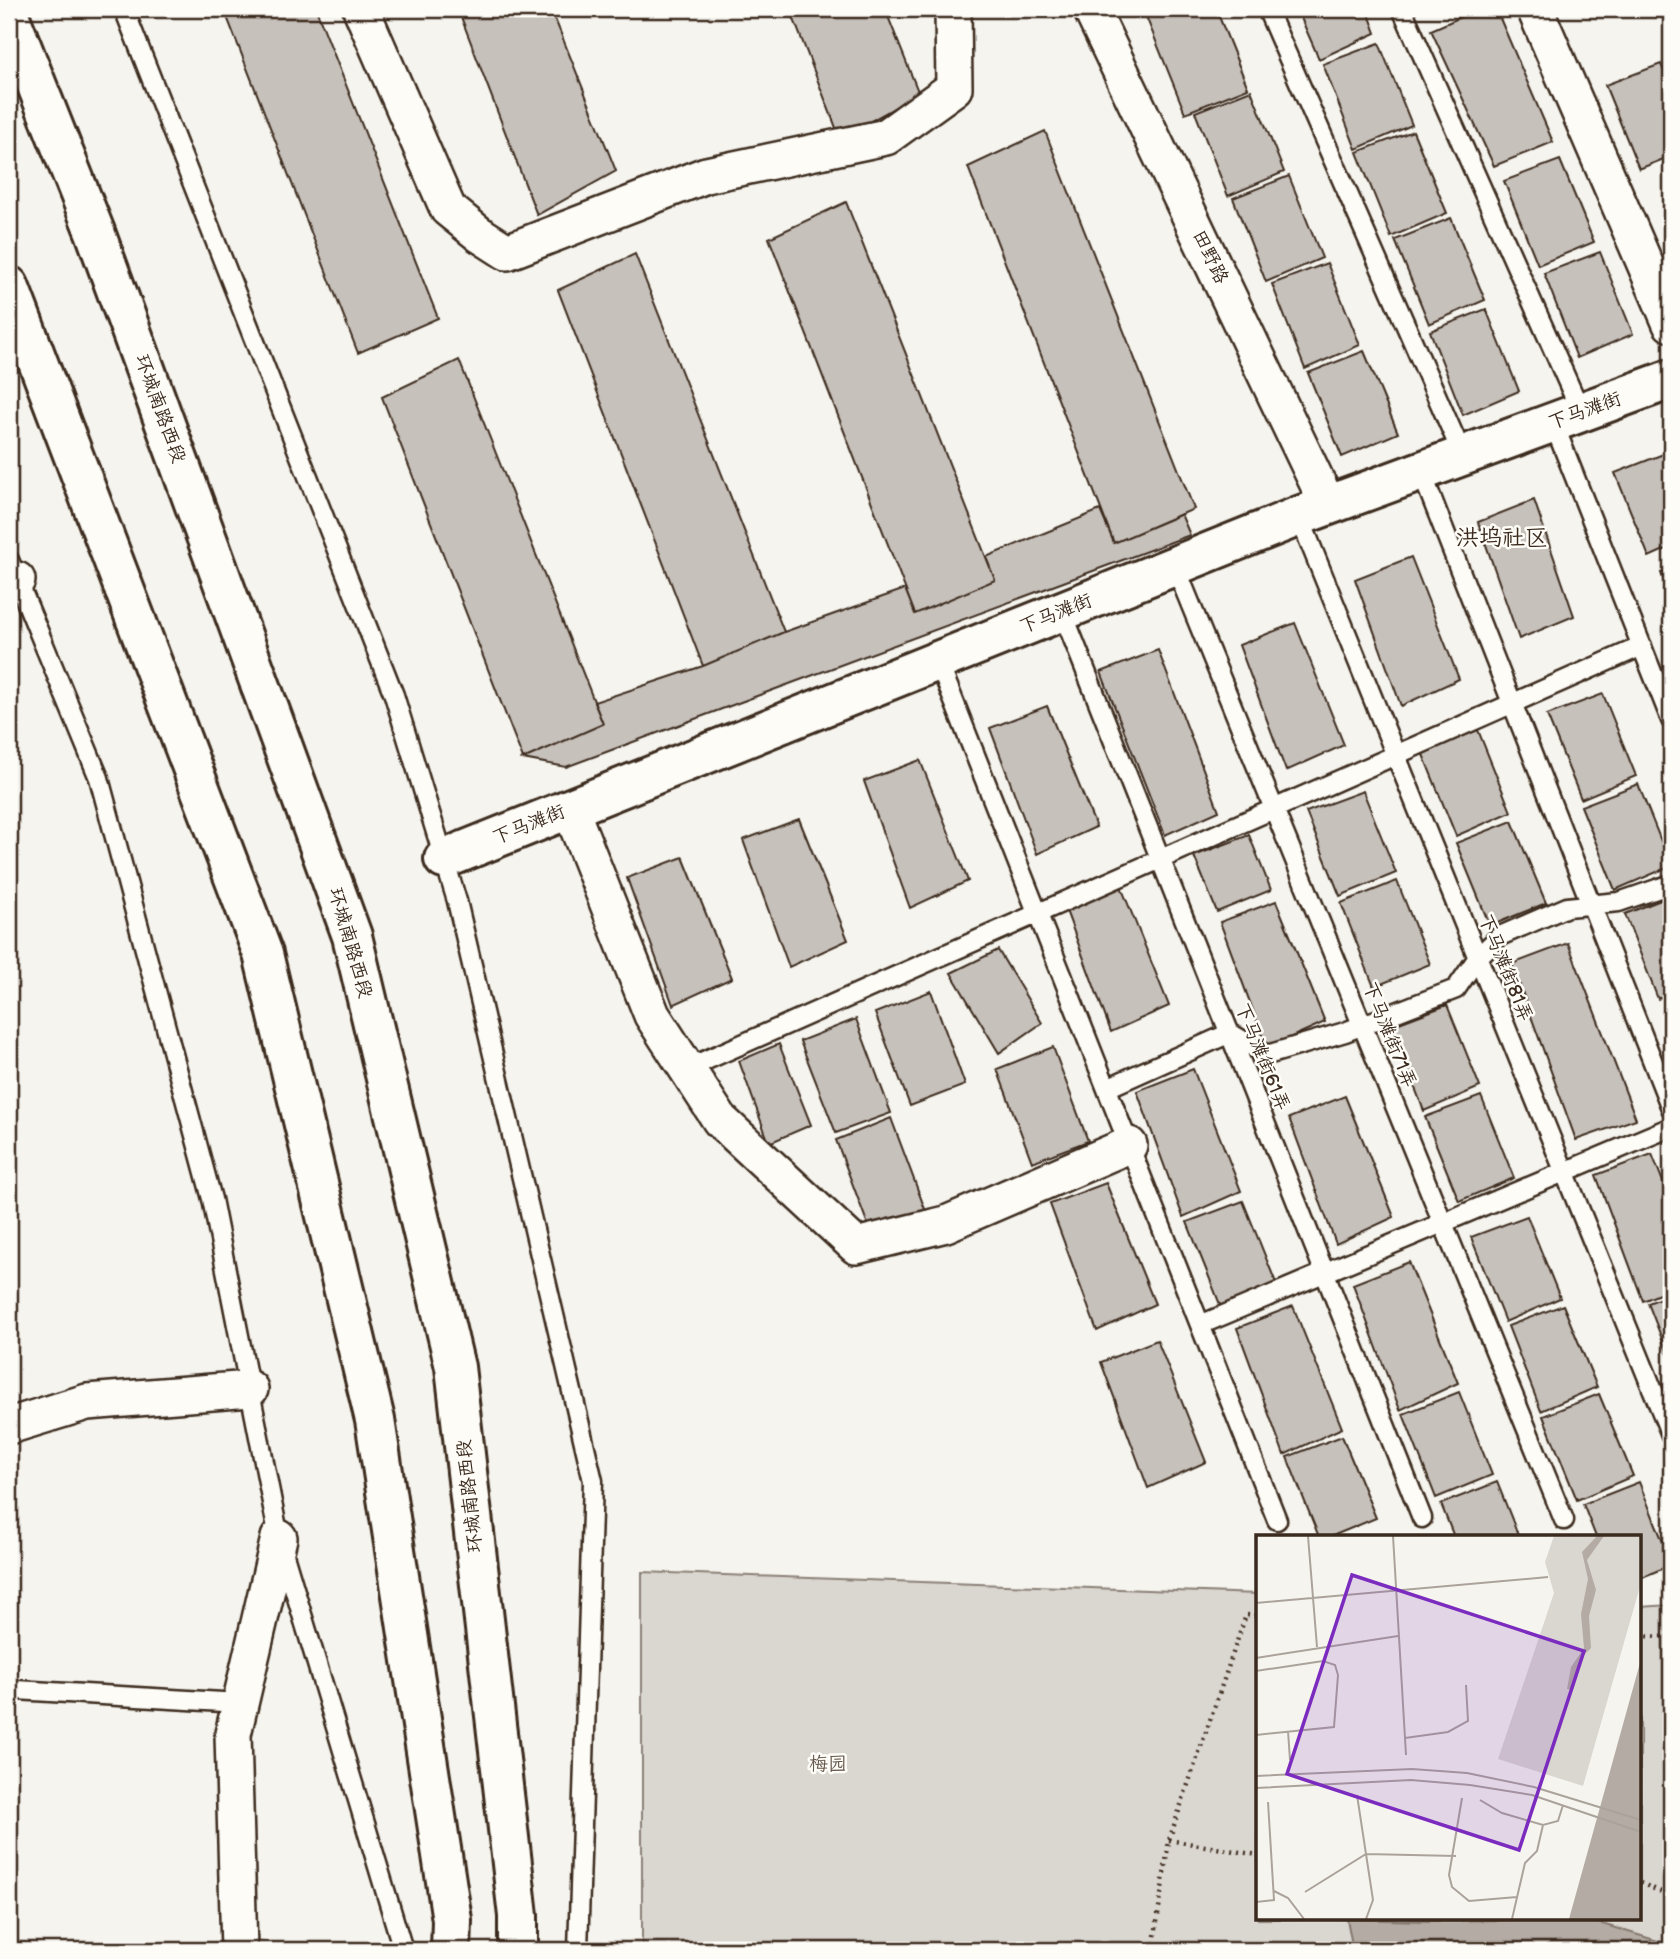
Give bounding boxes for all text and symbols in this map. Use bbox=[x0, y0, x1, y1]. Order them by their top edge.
street label: 田野路 bbox=[1187, 226, 1233, 288]
street label: 环城南路西段 bbox=[130, 351, 190, 467]
street label: 下马滩街 bbox=[1545, 387, 1625, 435]
district label: 洪坞社区 bbox=[1456, 524, 1548, 552]
street label: 下马滩街 bbox=[1016, 589, 1096, 639]
street label: 下马滩街 bbox=[489, 800, 569, 850]
street label: 环城南路西段 bbox=[323, 885, 377, 1001]
street label: 下马滩街81弄 bbox=[1473, 911, 1537, 1025]
street label: 下马滩街71弄 bbox=[1357, 979, 1421, 1091]
street label: 下马滩街61弄 bbox=[1230, 1000, 1294, 1114]
street label: 环城南路西段 bbox=[453, 1438, 487, 1554]
inset map bbox=[1256, 1535, 1642, 1920]
park label: 梅园 bbox=[809, 1753, 847, 1776]

